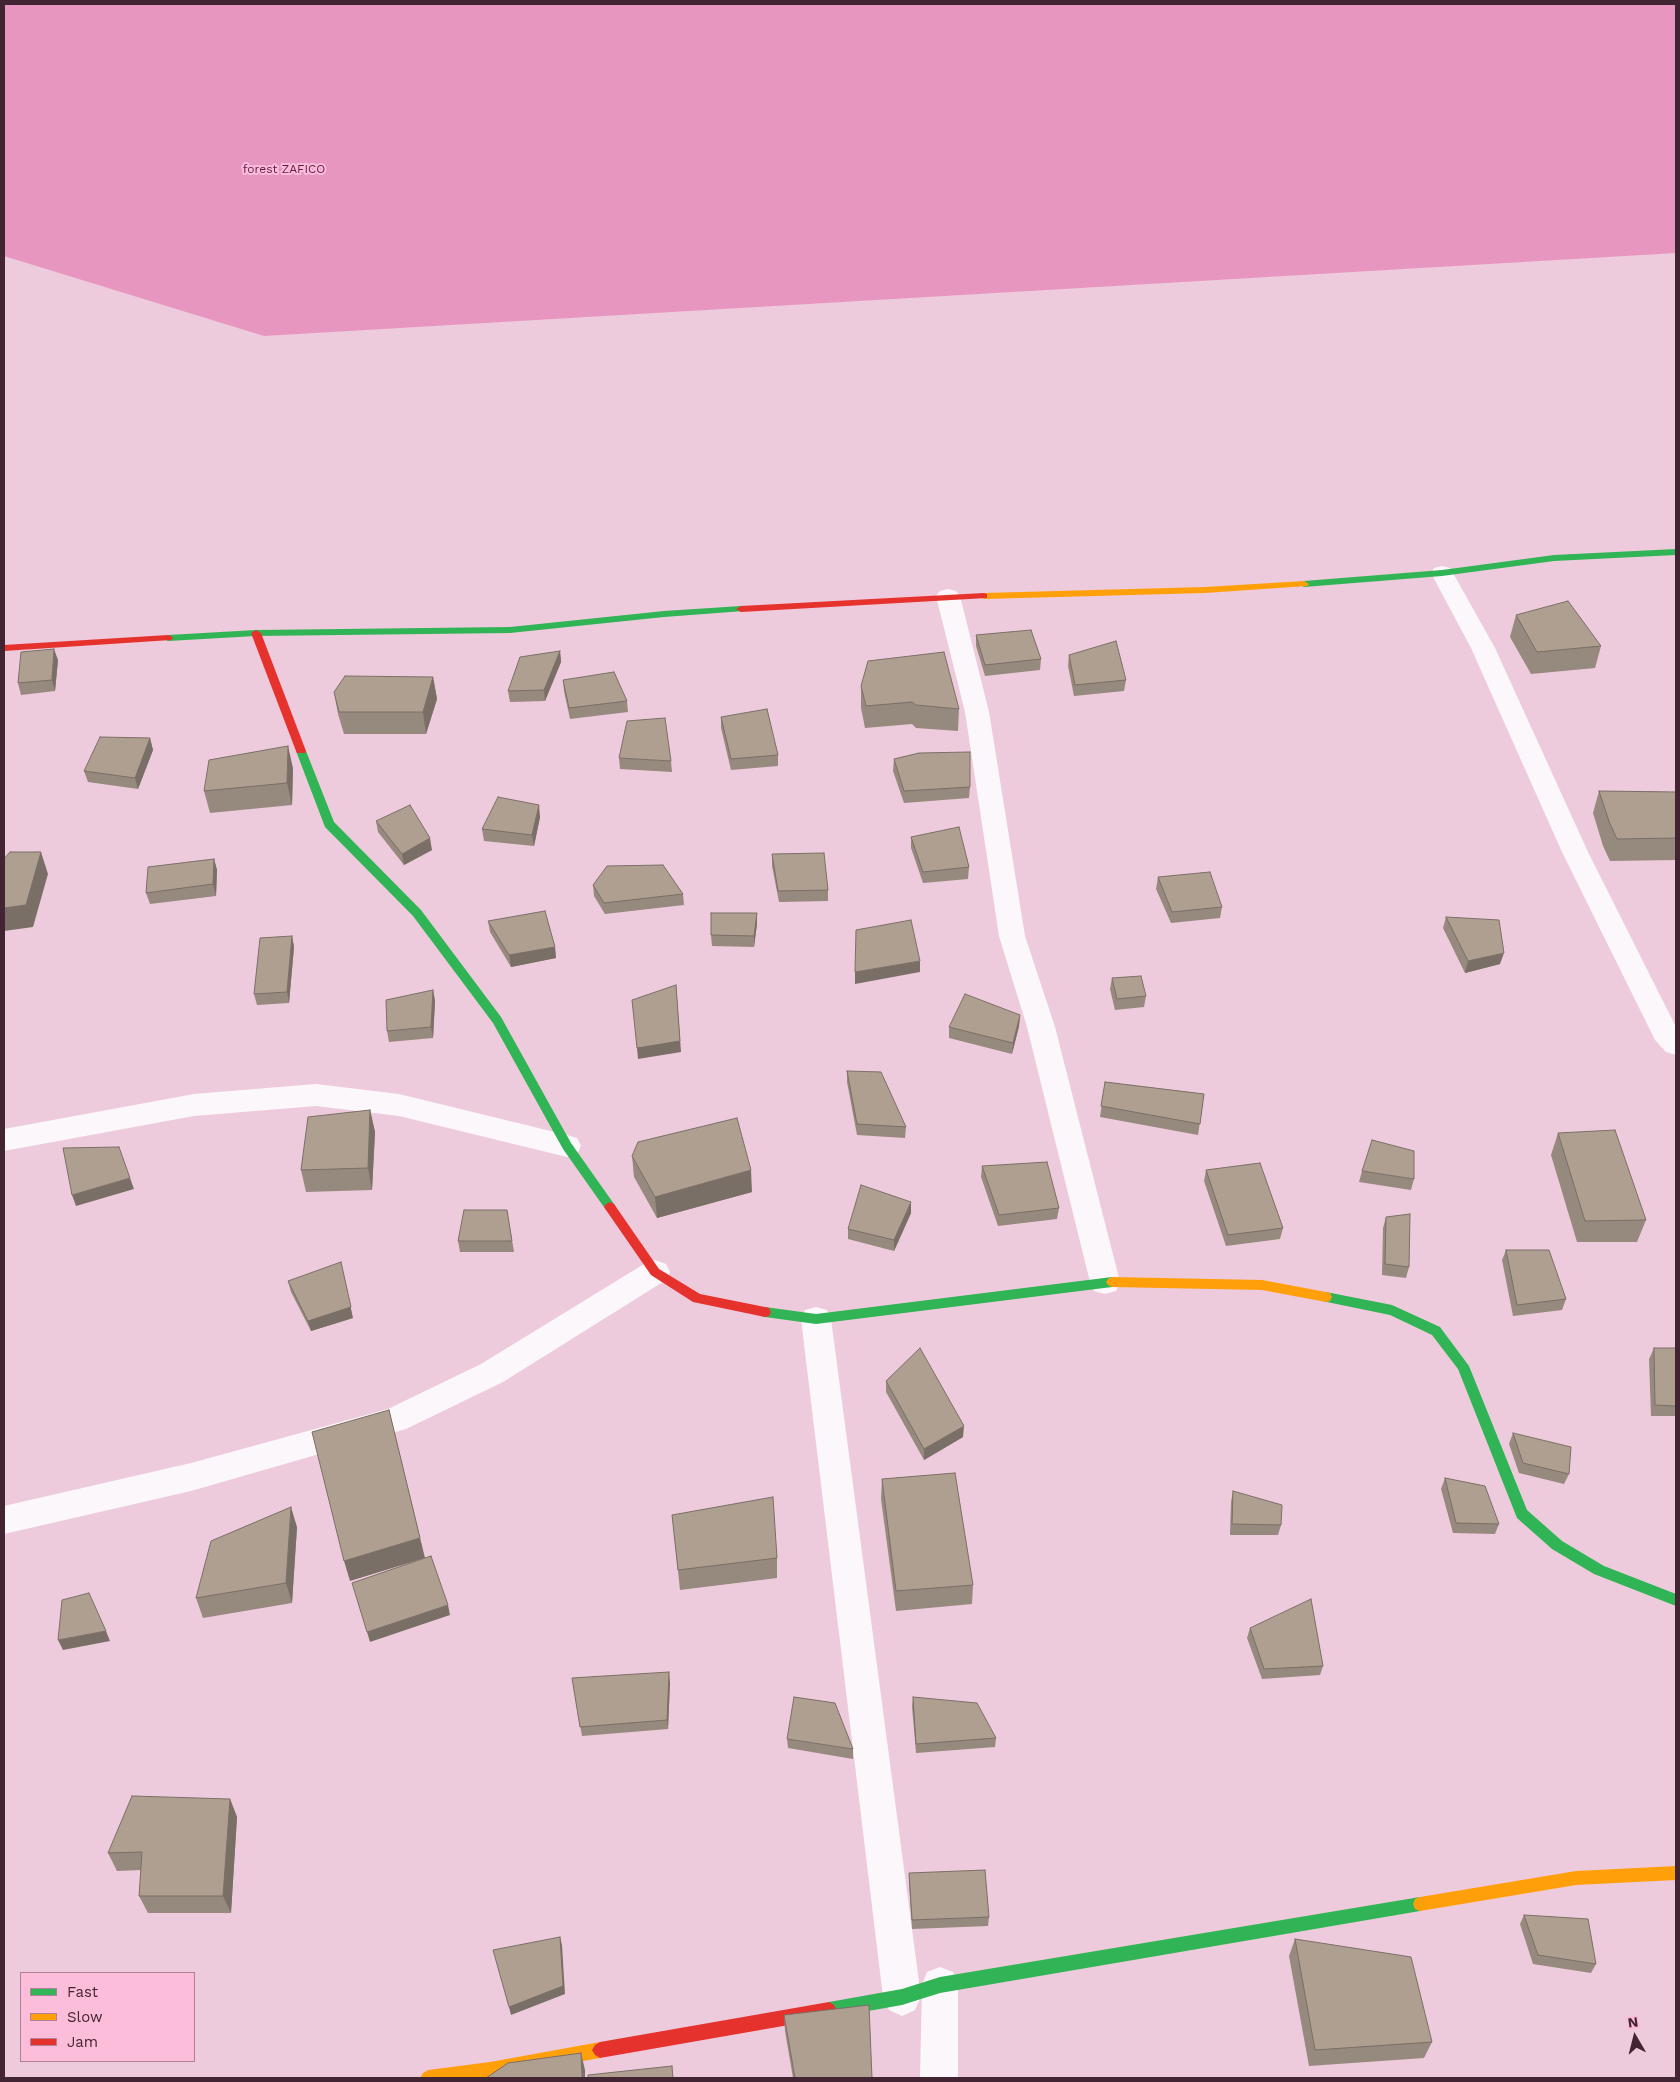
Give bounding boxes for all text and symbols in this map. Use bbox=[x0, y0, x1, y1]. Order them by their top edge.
park label: forest ZAFICO bbox=[243, 162, 325, 176]
legend bbox=[20, 1972, 195, 2062]
text: Fast bbox=[67, 1983, 98, 2001]
text: Slow bbox=[67, 2008, 103, 2026]
north arrow bbox=[1610, 2012, 1660, 2062]
text: N bbox=[1627, 2014, 1639, 2031]
text: Jam bbox=[67, 2033, 98, 2051]

